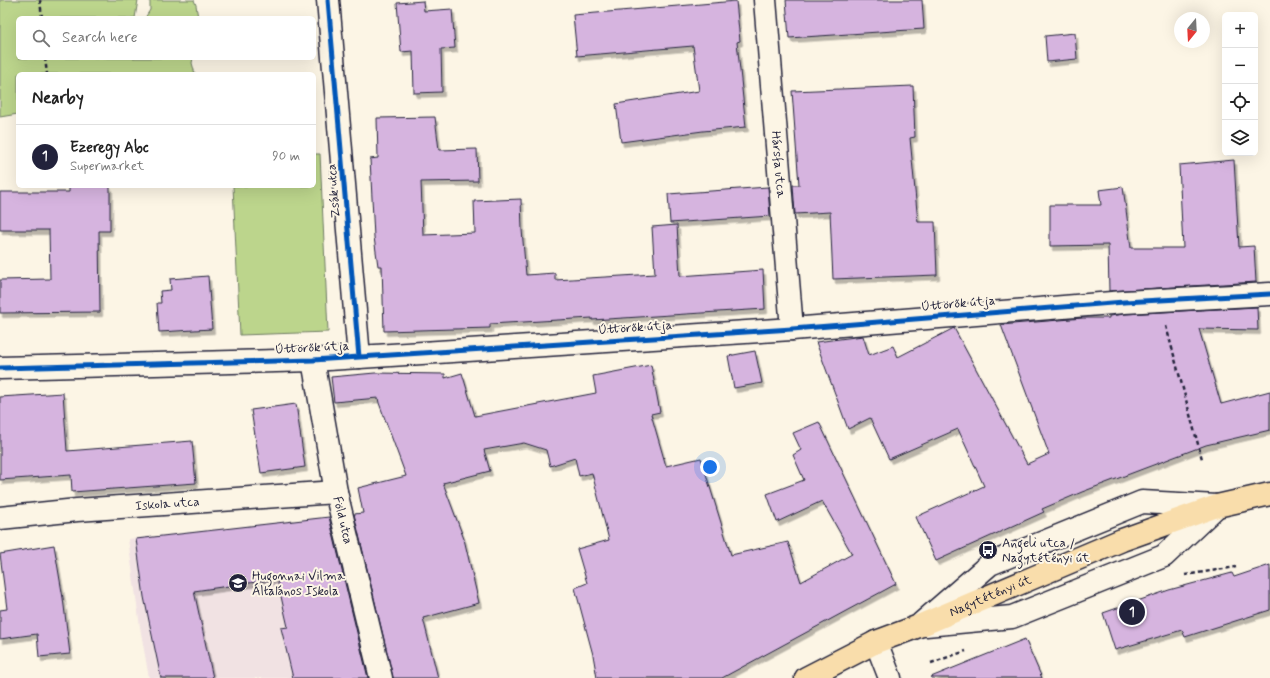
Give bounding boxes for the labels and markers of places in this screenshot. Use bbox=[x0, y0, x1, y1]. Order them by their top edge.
place label: Angeli utca / Nagytétényi út bbox=[1002, 535, 1090, 569]
bus stop icon: Angeli utca / Nagytétényi út bbox=[977, 539, 999, 561]
place label: Hugonnai Vilma Általános Iskola bbox=[252, 568, 345, 600]
school or university icon: Hugonnai Vilma Általános Iskola bbox=[227, 572, 249, 594]
pin: 1 bbox=[1119, 597, 1145, 627]

